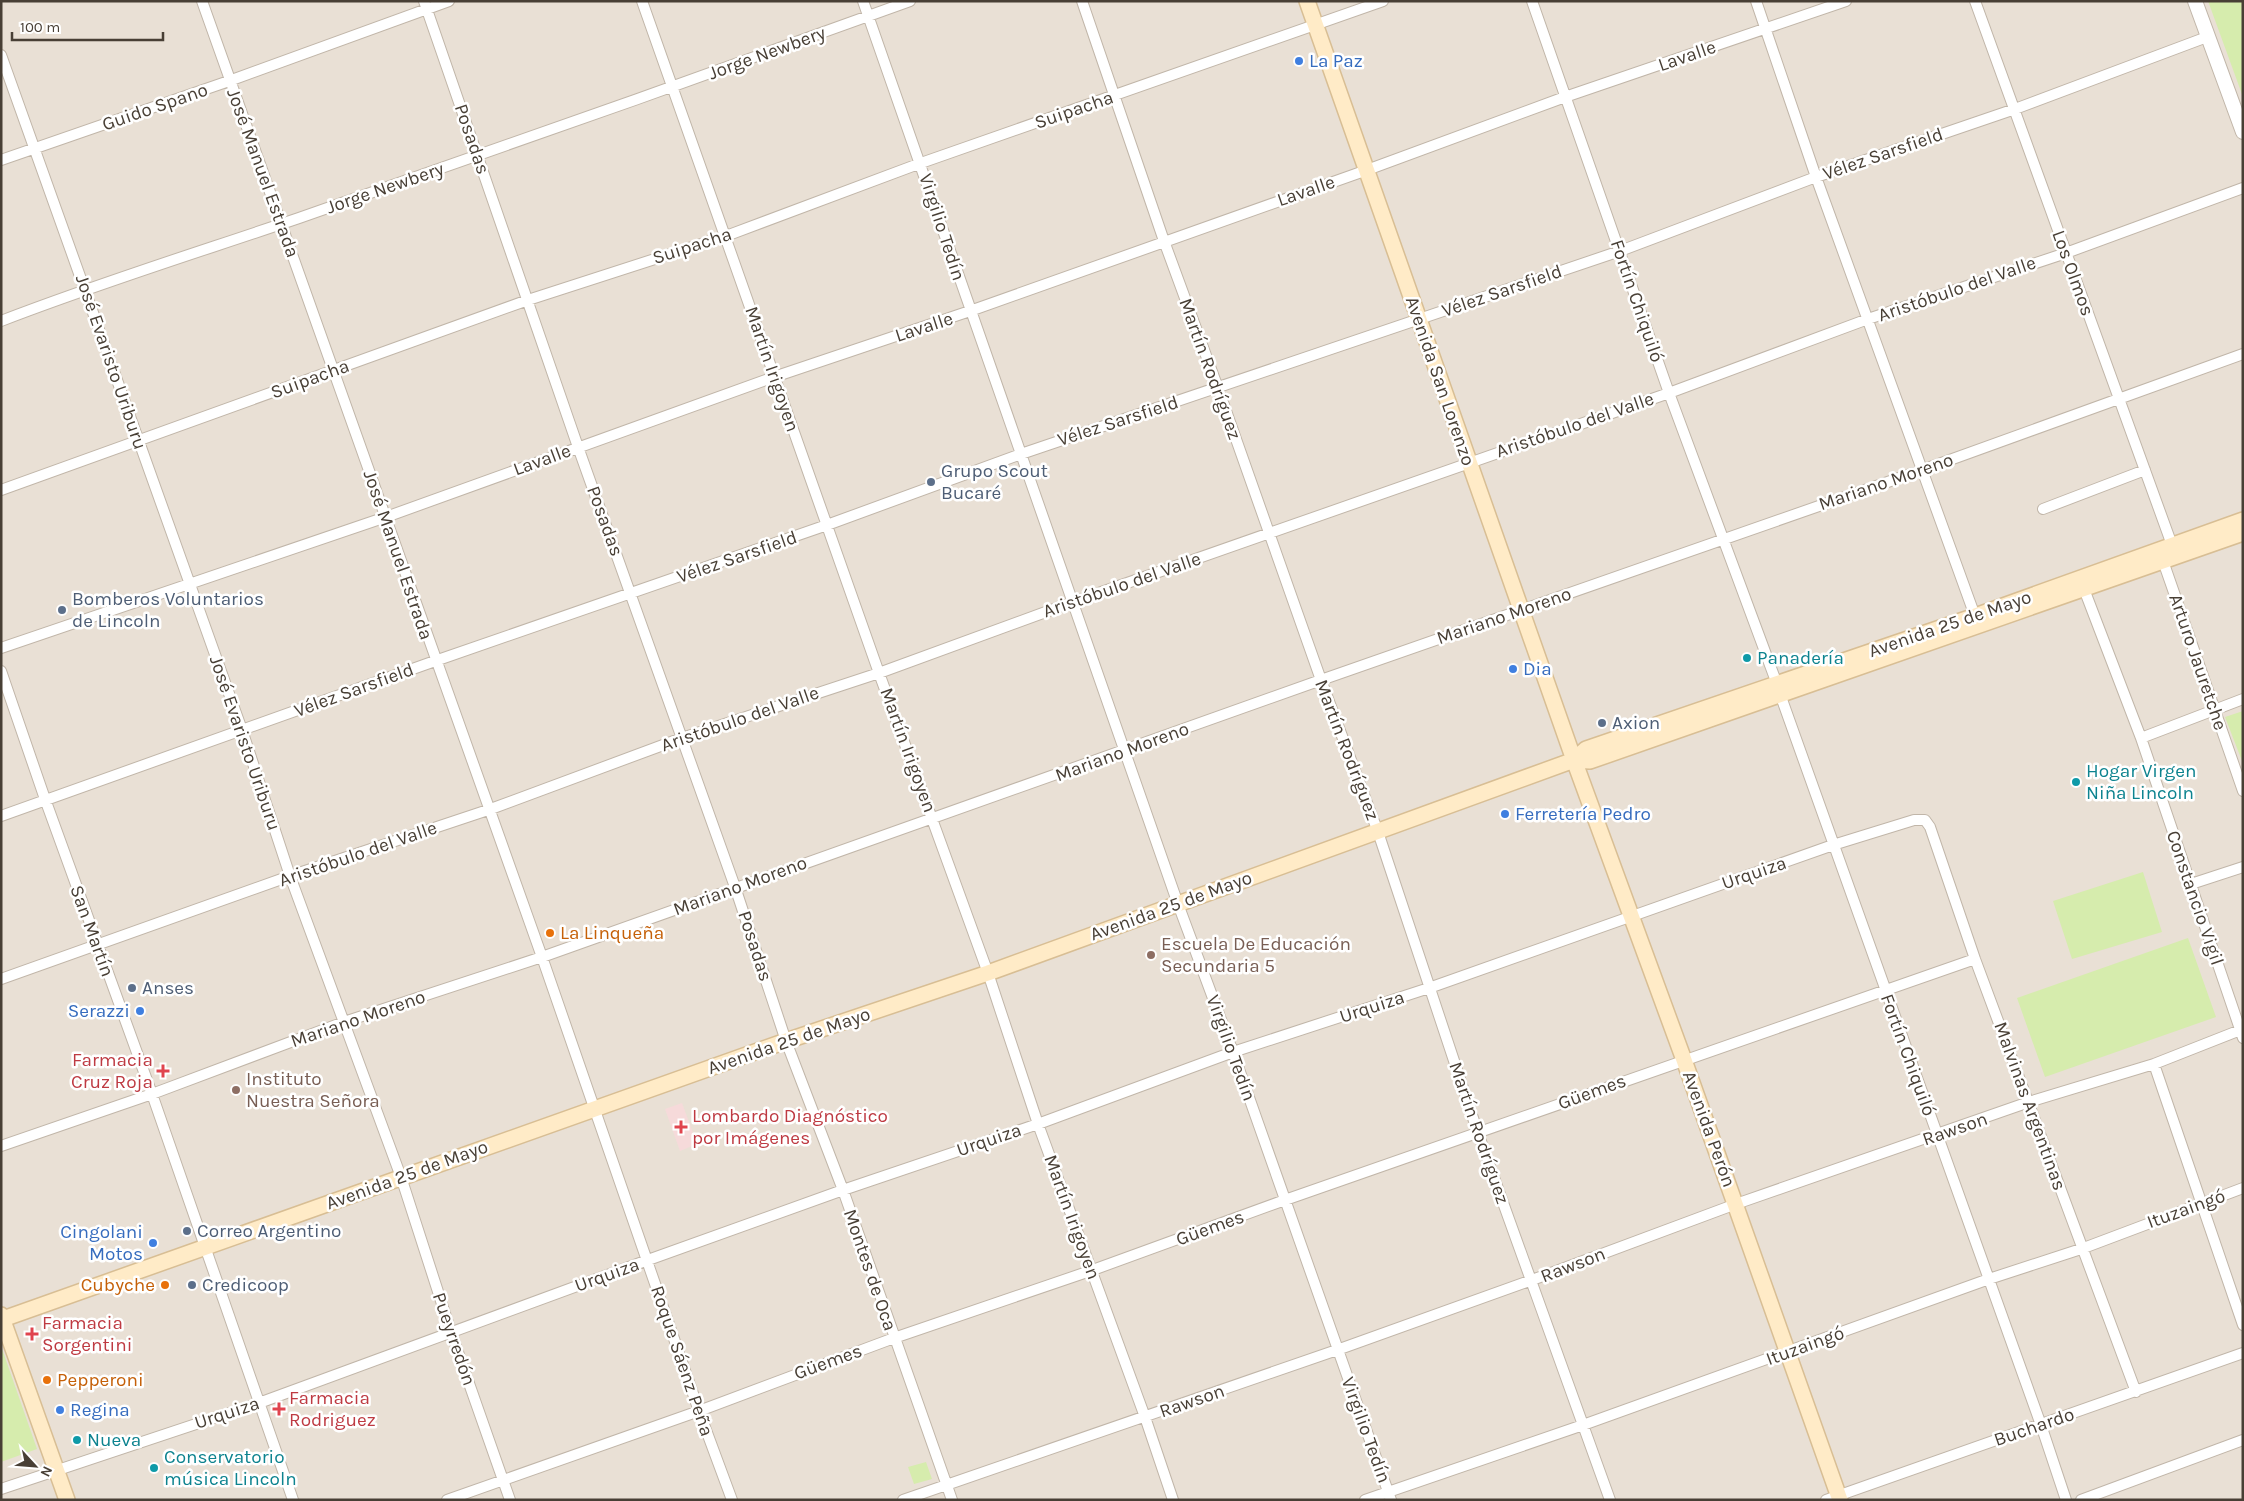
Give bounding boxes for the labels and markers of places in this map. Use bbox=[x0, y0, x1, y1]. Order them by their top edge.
place label: La Paz bbox=[1309, 50, 1363, 72]
marker: La Paz bbox=[1293, 55, 1305, 67]
place label: Grupo Scout Bucaré bbox=[941, 460, 1048, 504]
marker: Grupo Scout Bucaré bbox=[925, 476, 937, 488]
place label: Bomberos Voluntarios de Lincoln bbox=[72, 588, 264, 632]
marker: Bomberos Voluntarios de Lincoln bbox=[56, 604, 68, 616]
place label: Panadería bbox=[1757, 647, 1844, 669]
marker: Panadería bbox=[1741, 652, 1753, 664]
place label: Dia bbox=[1523, 658, 1552, 680]
marker: Dia bbox=[1507, 663, 1519, 675]
place label: Axion bbox=[1612, 712, 1660, 734]
marker: Axion bbox=[1596, 717, 1608, 729]
place label: Hogar Virgen Niña Lincoln bbox=[2086, 760, 2197, 804]
marker: Hogar Virgen Niña Lincoln bbox=[2070, 776, 2082, 788]
place label: Ferretería Pedro bbox=[1515, 803, 1651, 825]
marker: Ferretería Pedro bbox=[1499, 808, 1511, 820]
place label: La Linqueña bbox=[560, 922, 664, 944]
marker: La Linqueña bbox=[544, 927, 556, 939]
place label: Escuela De Educación Secundaria 5 bbox=[1161, 933, 1351, 977]
marker: Escuela De Educación Secundaria 5 bbox=[1145, 949, 1157, 961]
place label: Anses bbox=[142, 977, 194, 999]
marker: Anses bbox=[126, 982, 138, 994]
place label: Serazzi bbox=[68, 1000, 130, 1022]
marker: Serazzi bbox=[134, 1005, 146, 1017]
place label: Farmacia Cruz Roja bbox=[71, 1049, 153, 1093]
marker: Farmacia Cruz Roja bbox=[157, 1065, 169, 1077]
place label: Instituto Nuestra Señora bbox=[246, 1068, 380, 1112]
marker: Instituto Nuestra Señora bbox=[230, 1084, 242, 1096]
place label: Lombardo Diagnóstico por Imágenes bbox=[692, 1105, 888, 1149]
marker: Lombardo Diagnóstico por Imágenes bbox=[674, 1120, 688, 1134]
place label: Correo Argentino bbox=[197, 1220, 342, 1242]
place label: Cingolani Motos bbox=[60, 1221, 143, 1265]
marker: Correo Argentino bbox=[181, 1225, 193, 1237]
marker: Cingolani Motos bbox=[147, 1237, 159, 1249]
place label: Cubyche bbox=[81, 1274, 155, 1296]
place label: Credicoop bbox=[202, 1274, 289, 1296]
marker: Cubyche bbox=[159, 1279, 171, 1291]
marker: Credicoop bbox=[186, 1279, 198, 1291]
place label: Farmacia Sorgentini bbox=[42, 1312, 132, 1356]
marker: Farmacia Sorgentini bbox=[26, 1328, 38, 1340]
place label: Pepperoni bbox=[57, 1369, 144, 1391]
marker: Pepperoni bbox=[41, 1374, 53, 1386]
place label: Farmacia Rodriguez bbox=[289, 1387, 376, 1431]
place label: Regina bbox=[70, 1399, 130, 1421]
marker: Farmacia Rodriguez bbox=[273, 1403, 285, 1415]
marker: Regina bbox=[54, 1404, 66, 1416]
place label: Nueva bbox=[87, 1429, 141, 1451]
marker: Nueva bbox=[71, 1434, 83, 1446]
place label: Conservatorio música Lincoln bbox=[164, 1446, 297, 1490]
marker: Conservatorio música Lincoln bbox=[148, 1462, 160, 1474]

